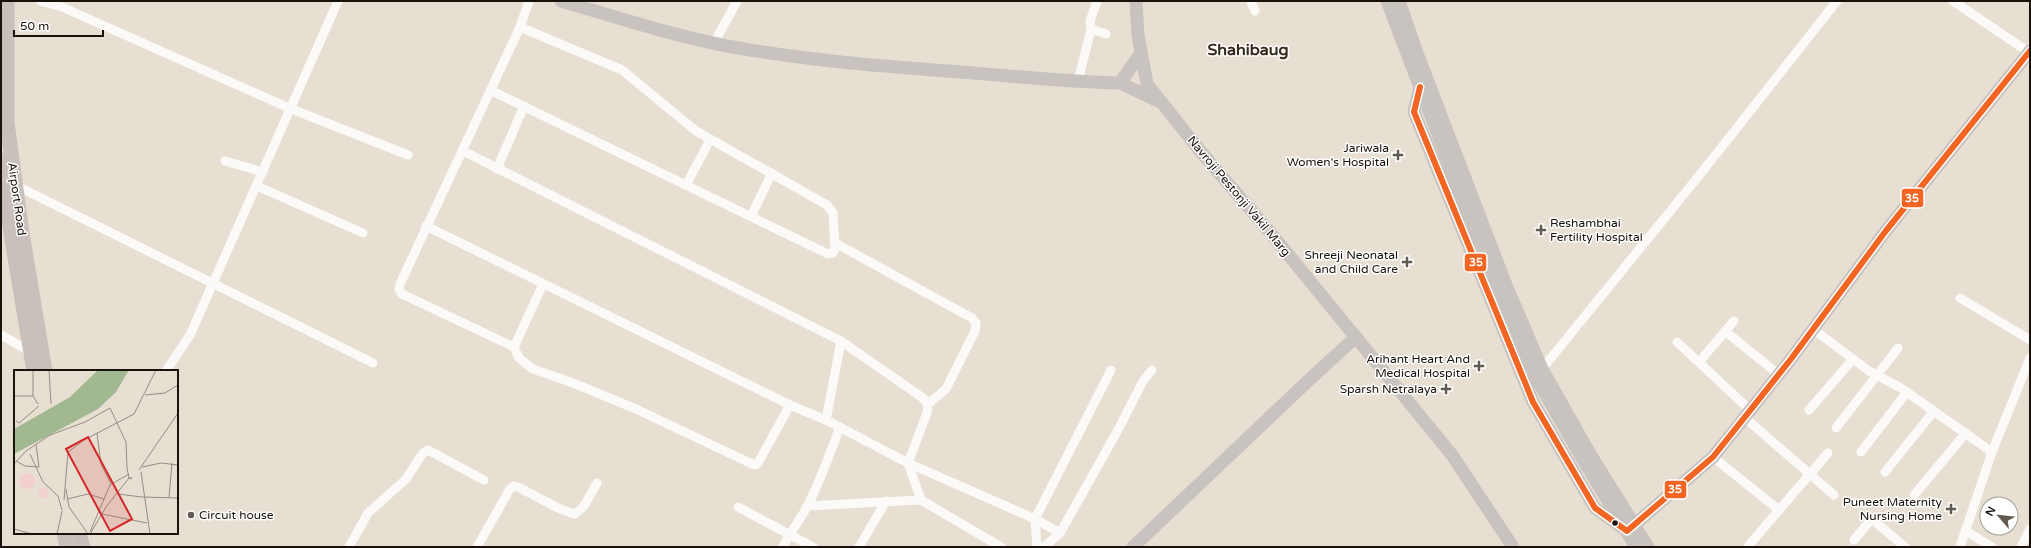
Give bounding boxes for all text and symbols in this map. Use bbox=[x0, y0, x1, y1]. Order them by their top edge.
scale bar bbox=[14, 12, 103, 38]
text: 50 m bbox=[20, 19, 49, 33]
district label: Shahibaug bbox=[1207, 40, 1289, 60]
street label: Navroji Pestonji Vakil Marg bbox=[1185, 133, 1293, 259]
place label: Jariwala Women's Hospital bbox=[1287, 141, 1389, 169]
marker: Jariwala Women's Hospital bbox=[1392, 149, 1404, 161]
street label: Airport Road bbox=[5, 161, 29, 237]
line badge: 35 bbox=[1901, 188, 1924, 208]
text: 35 bbox=[1905, 192, 1919, 205]
place label: Reshambhai Fertility Hospital bbox=[1550, 216, 1643, 244]
marker: Reshambhai Fertility Hospital bbox=[1535, 224, 1547, 236]
place label: Shreeji Neonatal and Child Care bbox=[1304, 248, 1398, 276]
line badge: 35 bbox=[1464, 253, 1487, 272]
marker: Shreeji Neonatal and Child Care bbox=[1401, 256, 1413, 268]
text: 35 bbox=[1469, 256, 1483, 269]
place label: Arihant Heart And Medical Hospital bbox=[1366, 352, 1470, 380]
marker: Arihant Heart And Medical Hospital bbox=[1473, 360, 1485, 372]
inset map bbox=[14, 370, 178, 534]
place label: Sparsh Netralaya bbox=[1340, 382, 1437, 396]
marker: Sparsh Netralaya bbox=[1440, 383, 1452, 395]
line badge: 35 bbox=[1664, 480, 1687, 499]
text: 35 bbox=[1668, 483, 1682, 496]
place label: Puneet Maternity Nursing Home bbox=[1843, 495, 1943, 523]
north arrow bbox=[1979, 496, 2019, 536]
marker: Puneet Maternity Nursing Home bbox=[1945, 503, 1957, 515]
text: N bbox=[1983, 505, 1998, 518]
place label: Circuit house bbox=[199, 508, 274, 522]
marker: Circuit house bbox=[186, 510, 196, 520]
unlabelled marker bbox=[1610, 518, 1620, 528]

